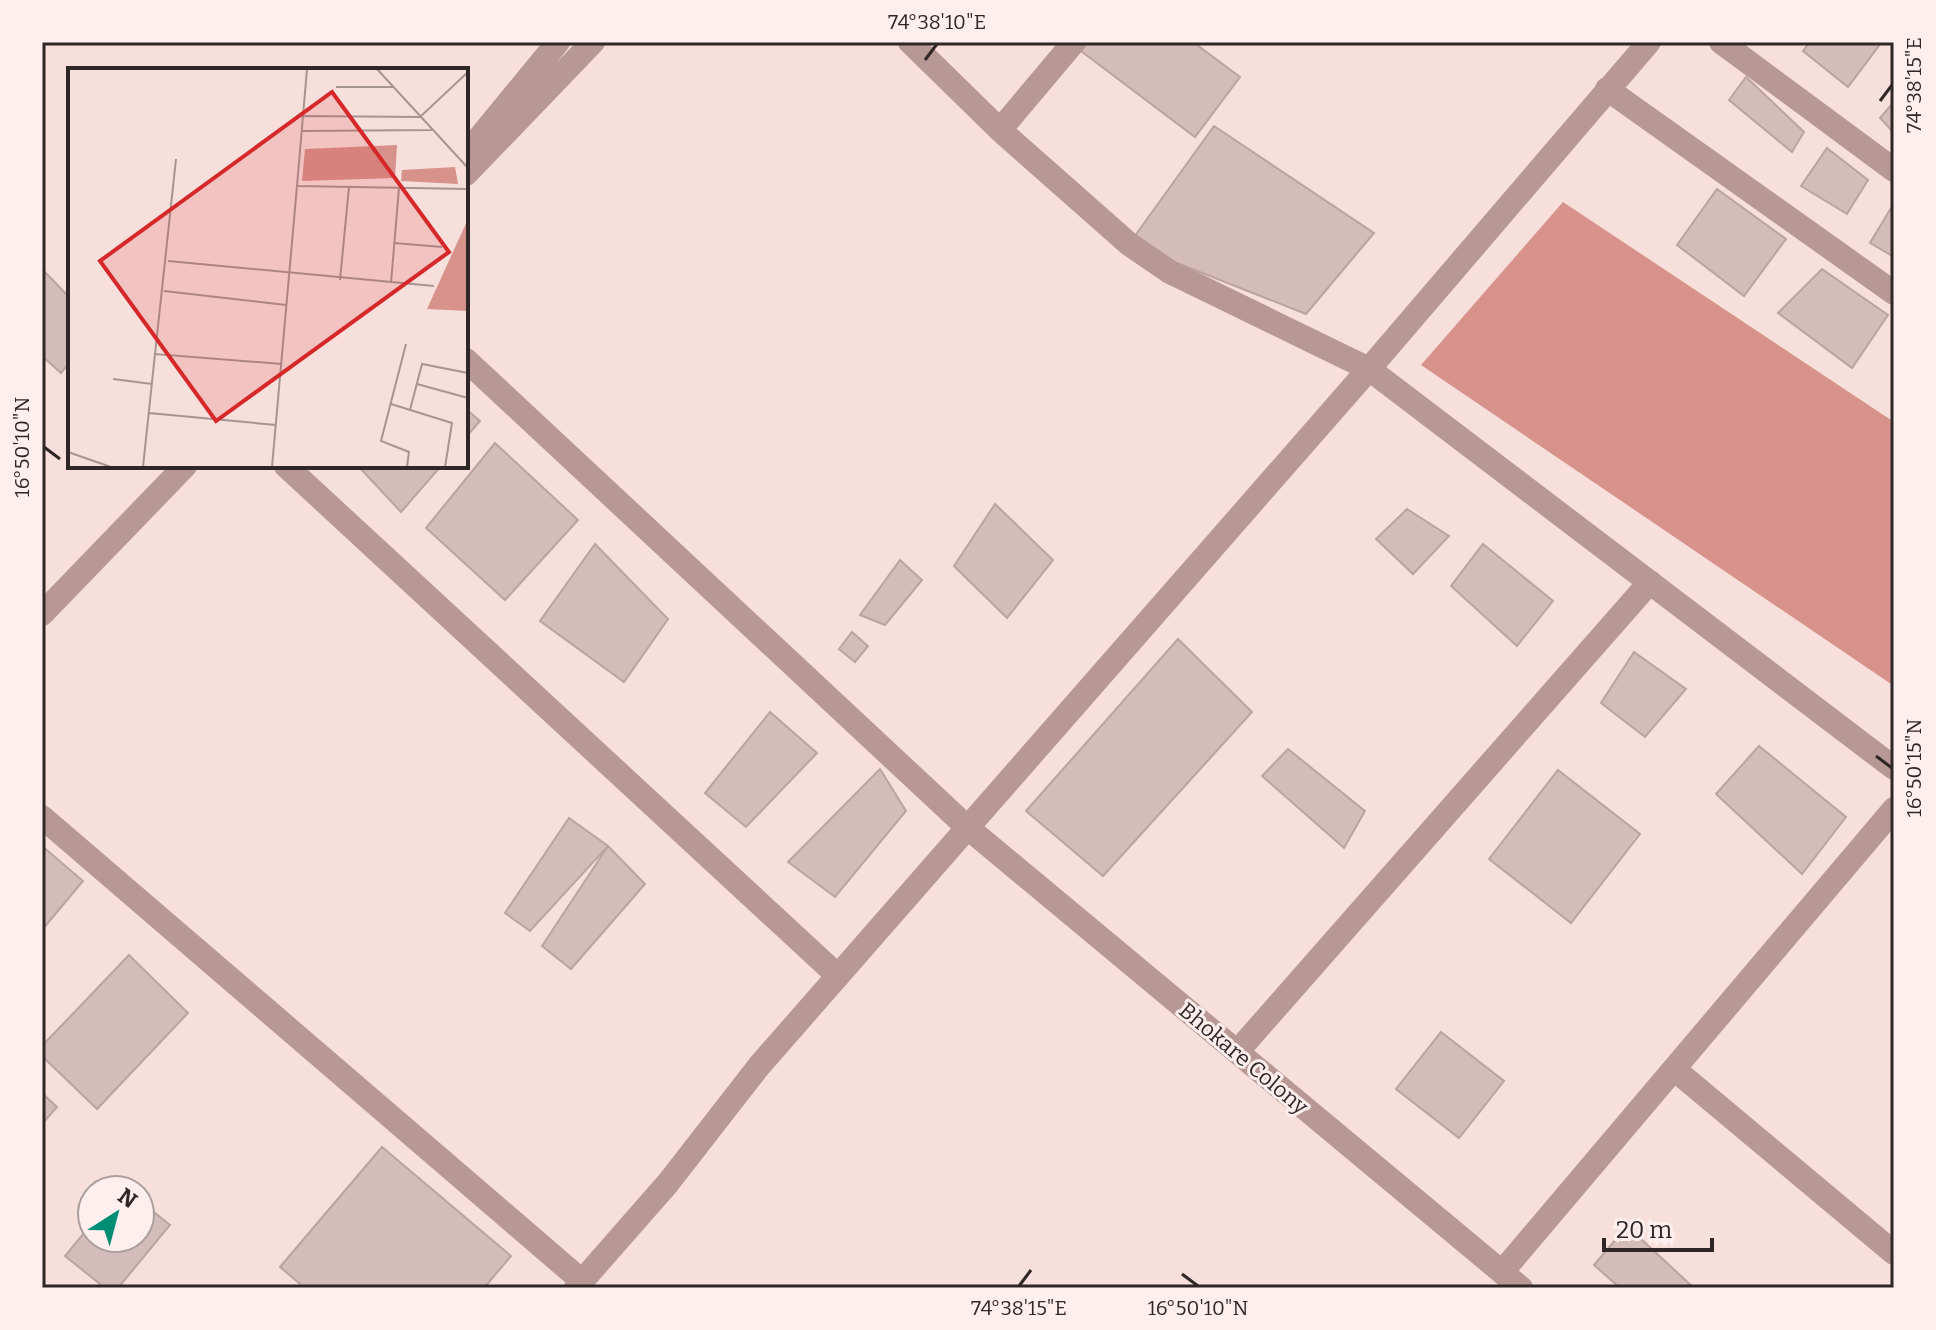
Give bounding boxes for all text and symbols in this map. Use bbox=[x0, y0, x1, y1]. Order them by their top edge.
text: 74°38'10"E bbox=[888, 10, 986, 34]
text: 74°38'15"E bbox=[1902, 37, 1926, 133]
inset map bbox=[68, 68, 468, 468]
text: 16°50'10"N bbox=[10, 396, 34, 497]
text: 16°50'15"N bbox=[1902, 719, 1926, 817]
street label: Bhokare Colony bbox=[1174, 997, 1314, 1120]
north arrow bbox=[76, 1174, 156, 1254]
text: N bbox=[113, 1182, 142, 1214]
scale bar bbox=[1604, 1202, 1712, 1252]
text: 20 m bbox=[1616, 1216, 1672, 1244]
text: 74°38'15"E bbox=[971, 1296, 1067, 1320]
text: 16°50'10"N bbox=[1148, 1296, 1249, 1320]

